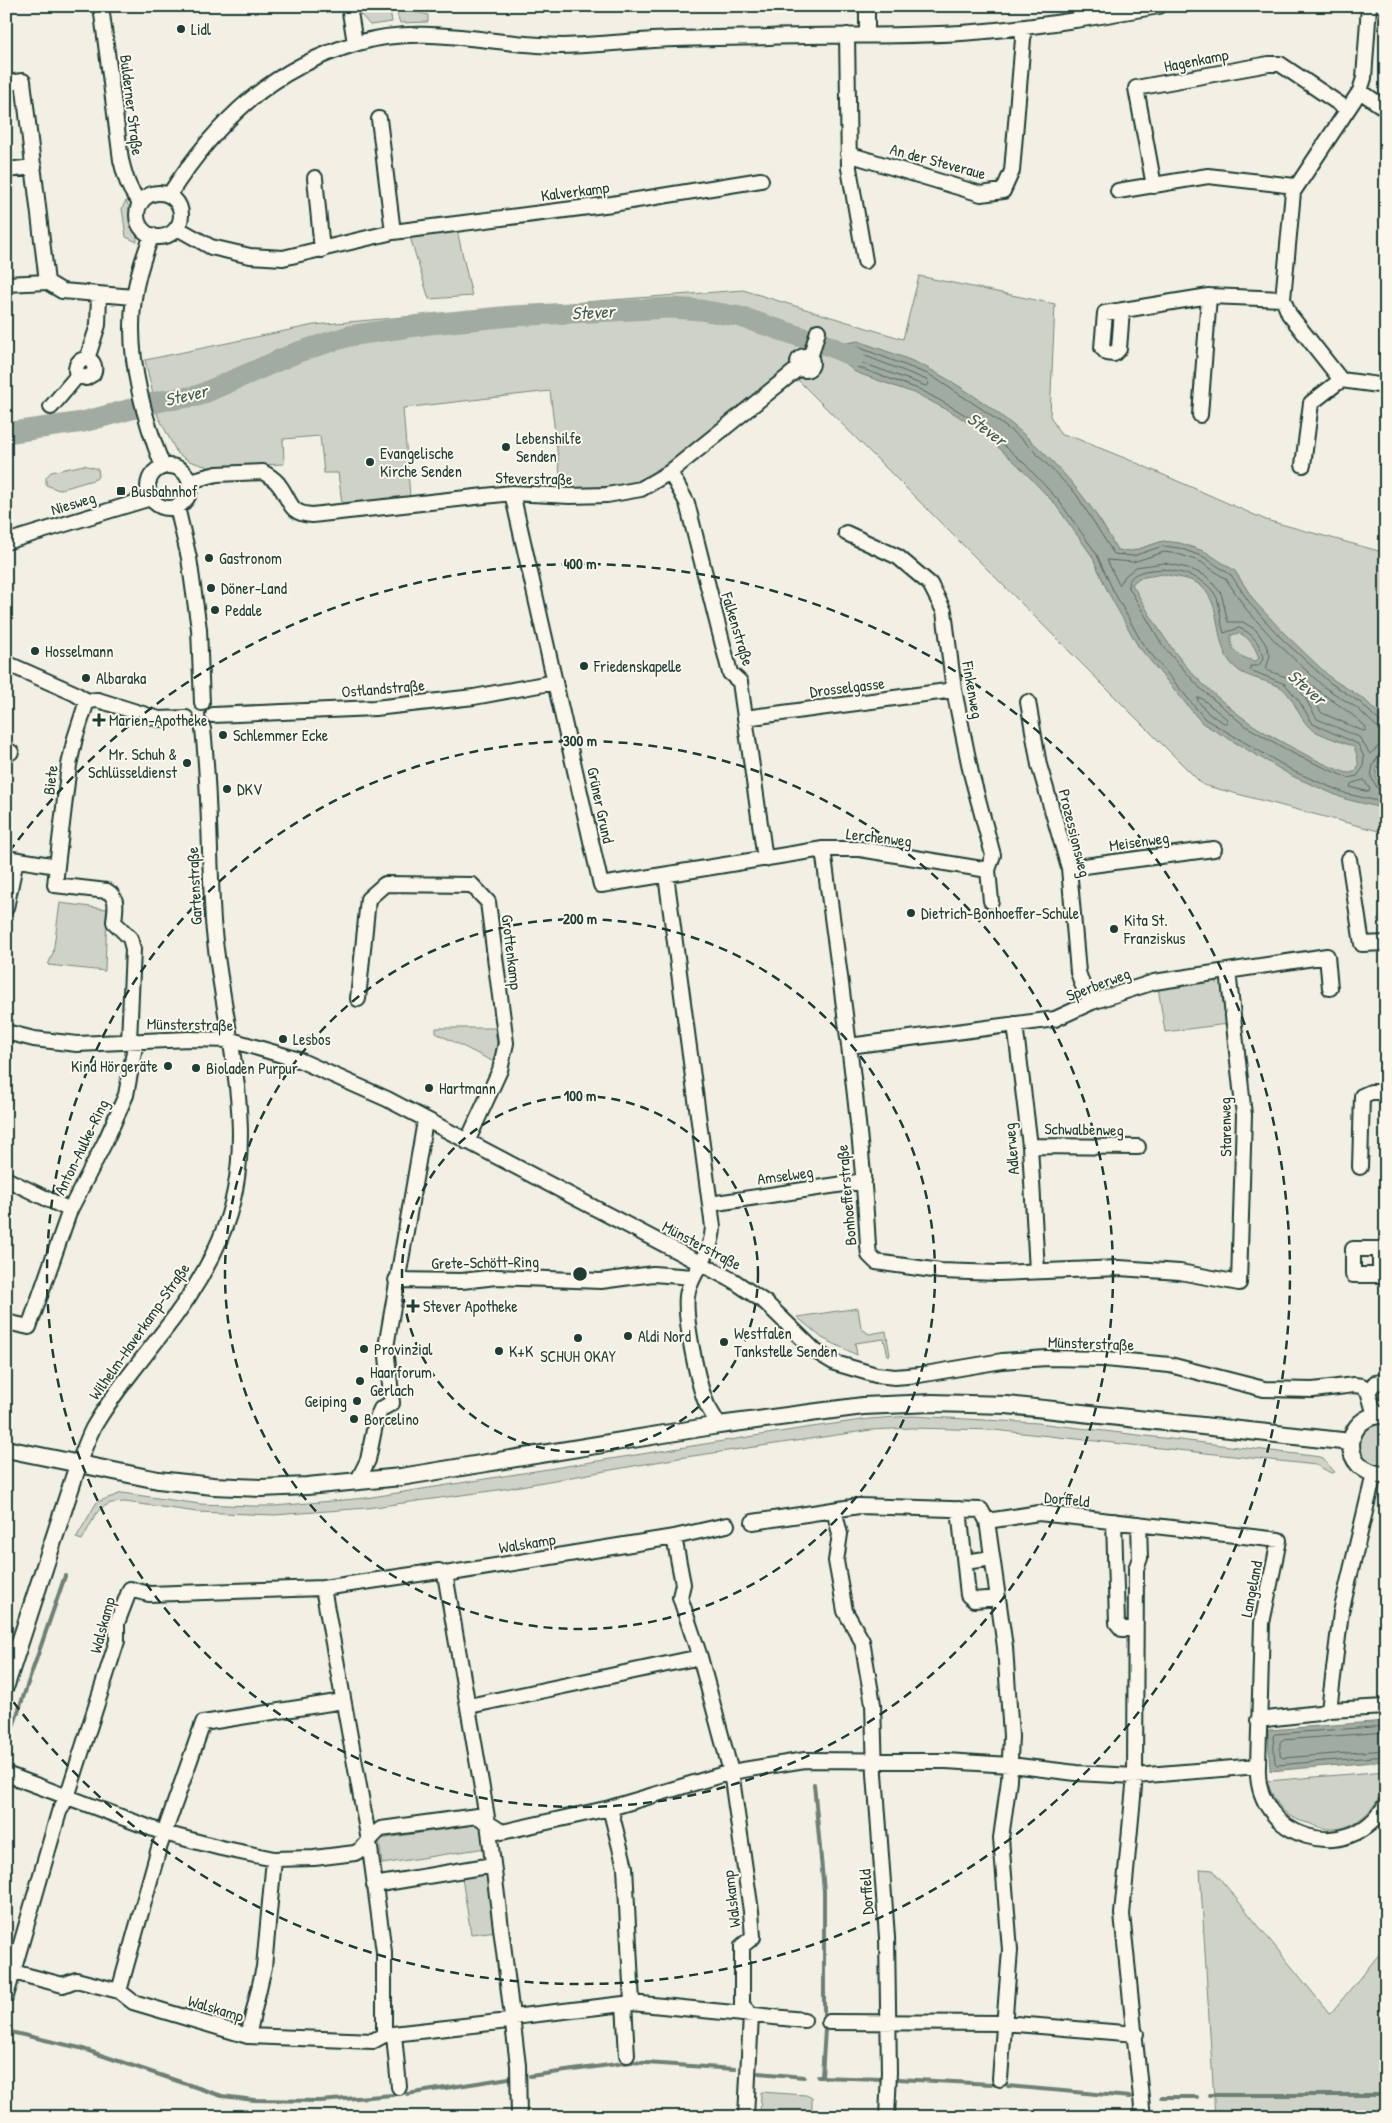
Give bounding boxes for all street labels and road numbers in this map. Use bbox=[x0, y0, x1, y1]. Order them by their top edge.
street label: Hagenkamp bbox=[1162, 43, 1230, 77]
street label: Bulderner Straße bbox=[115, 53, 149, 157]
street label: An der Steveraue bbox=[888, 138, 989, 185]
street label: Kalverkamp bbox=[540, 176, 610, 206]
street label: Steverstraße bbox=[495, 466, 573, 490]
street label: Niesweg bbox=[48, 486, 98, 520]
street label: Falkenstraße bbox=[716, 589, 760, 669]
street label: Finkenweg bbox=[957, 659, 989, 720]
street label: Drosselgasse bbox=[808, 671, 886, 703]
street label: Ostlandstraße bbox=[340, 673, 426, 703]
street label: Biete bbox=[37, 763, 63, 796]
street label: Grüner Grund bbox=[582, 765, 620, 845]
street label: Prozessionsweg bbox=[1053, 787, 1097, 879]
street label: Lerchenweg bbox=[845, 822, 913, 852]
street label: Meisenweg bbox=[1108, 826, 1170, 856]
street label: Gartenstraße bbox=[181, 846, 207, 926]
street label: Grottenkamp bbox=[496, 913, 528, 991]
street label: Sperberweg bbox=[1063, 962, 1133, 1006]
street label: Münsterstraße bbox=[147, 1012, 234, 1036]
street label: Anton-Aulke-Ring bbox=[48, 1096, 114, 1198]
street label: Starenweg bbox=[1213, 1097, 1237, 1157]
street label: Schwalbenweg bbox=[1044, 1117, 1124, 1141]
street label: Adlerweg bbox=[998, 1122, 1024, 1176]
street label: Bonhoefferstraße bbox=[831, 1143, 861, 1246]
street label: Amselweg bbox=[756, 1160, 814, 1190]
street label: Münsterstraße bbox=[659, 1215, 746, 1275]
street label: Grete-Schött-Ring bbox=[431, 1250, 539, 1274]
street label: Wilhelm-Haverkamp-Straße bbox=[83, 1258, 195, 1404]
street label: Münsterstraße bbox=[1048, 1331, 1135, 1356]
street label: Dorffeld bbox=[1043, 1486, 1091, 1512]
street label: Walskamp bbox=[497, 1528, 557, 1558]
street label: Langeland bbox=[1235, 1559, 1267, 1619]
street label: Walskamp bbox=[84, 1594, 120, 1655]
street label: Walskamp bbox=[717, 1869, 745, 1929]
street label: Dorffeld bbox=[853, 1869, 879, 1915]
street label: Walskamp bbox=[185, 1989, 247, 2027]

